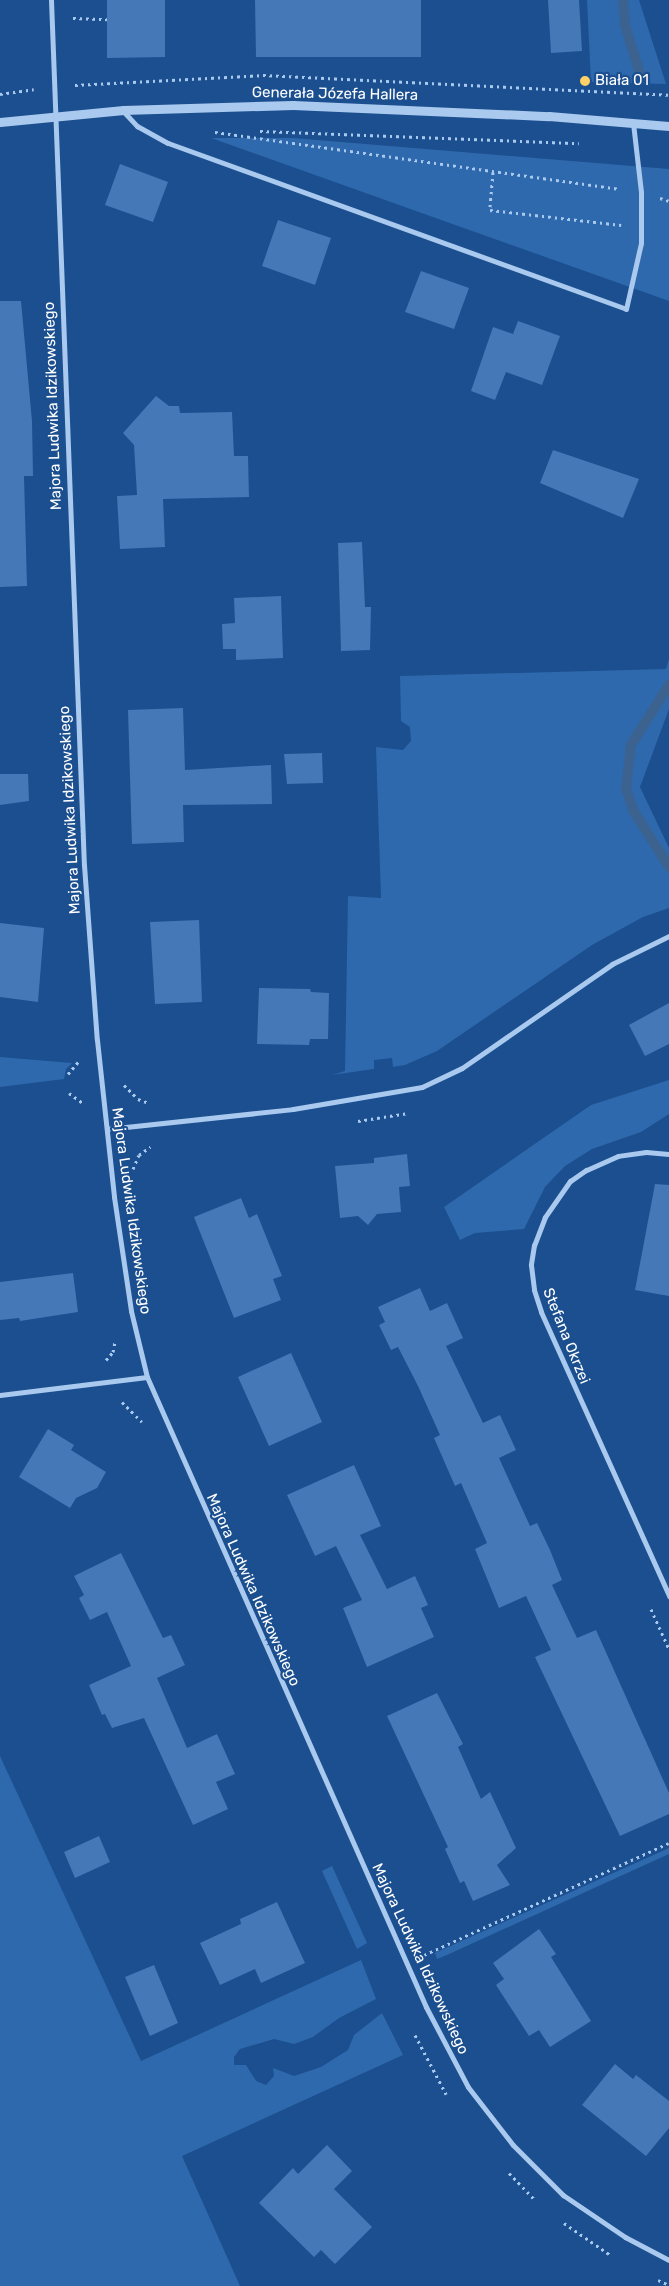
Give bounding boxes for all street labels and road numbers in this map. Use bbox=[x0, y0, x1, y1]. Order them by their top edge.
street label: Generała Józefa Hallera bbox=[252, 84, 418, 104]
street label: Majora Ludwika Idzikowskiego bbox=[40, 301, 66, 511]
street label: Majora Ludwika Idzikowskiego bbox=[56, 705, 84, 915]
street label: Majora Ludwika Idzikowskiego bbox=[108, 1106, 154, 1316]
street label: Stefana Okrzei bbox=[539, 1285, 593, 1387]
street label: Majora Ludwika Idzikowskiego bbox=[202, 1491, 304, 1689]
street label: Majora Ludwika Idzikowskiego bbox=[368, 1861, 472, 2057]

